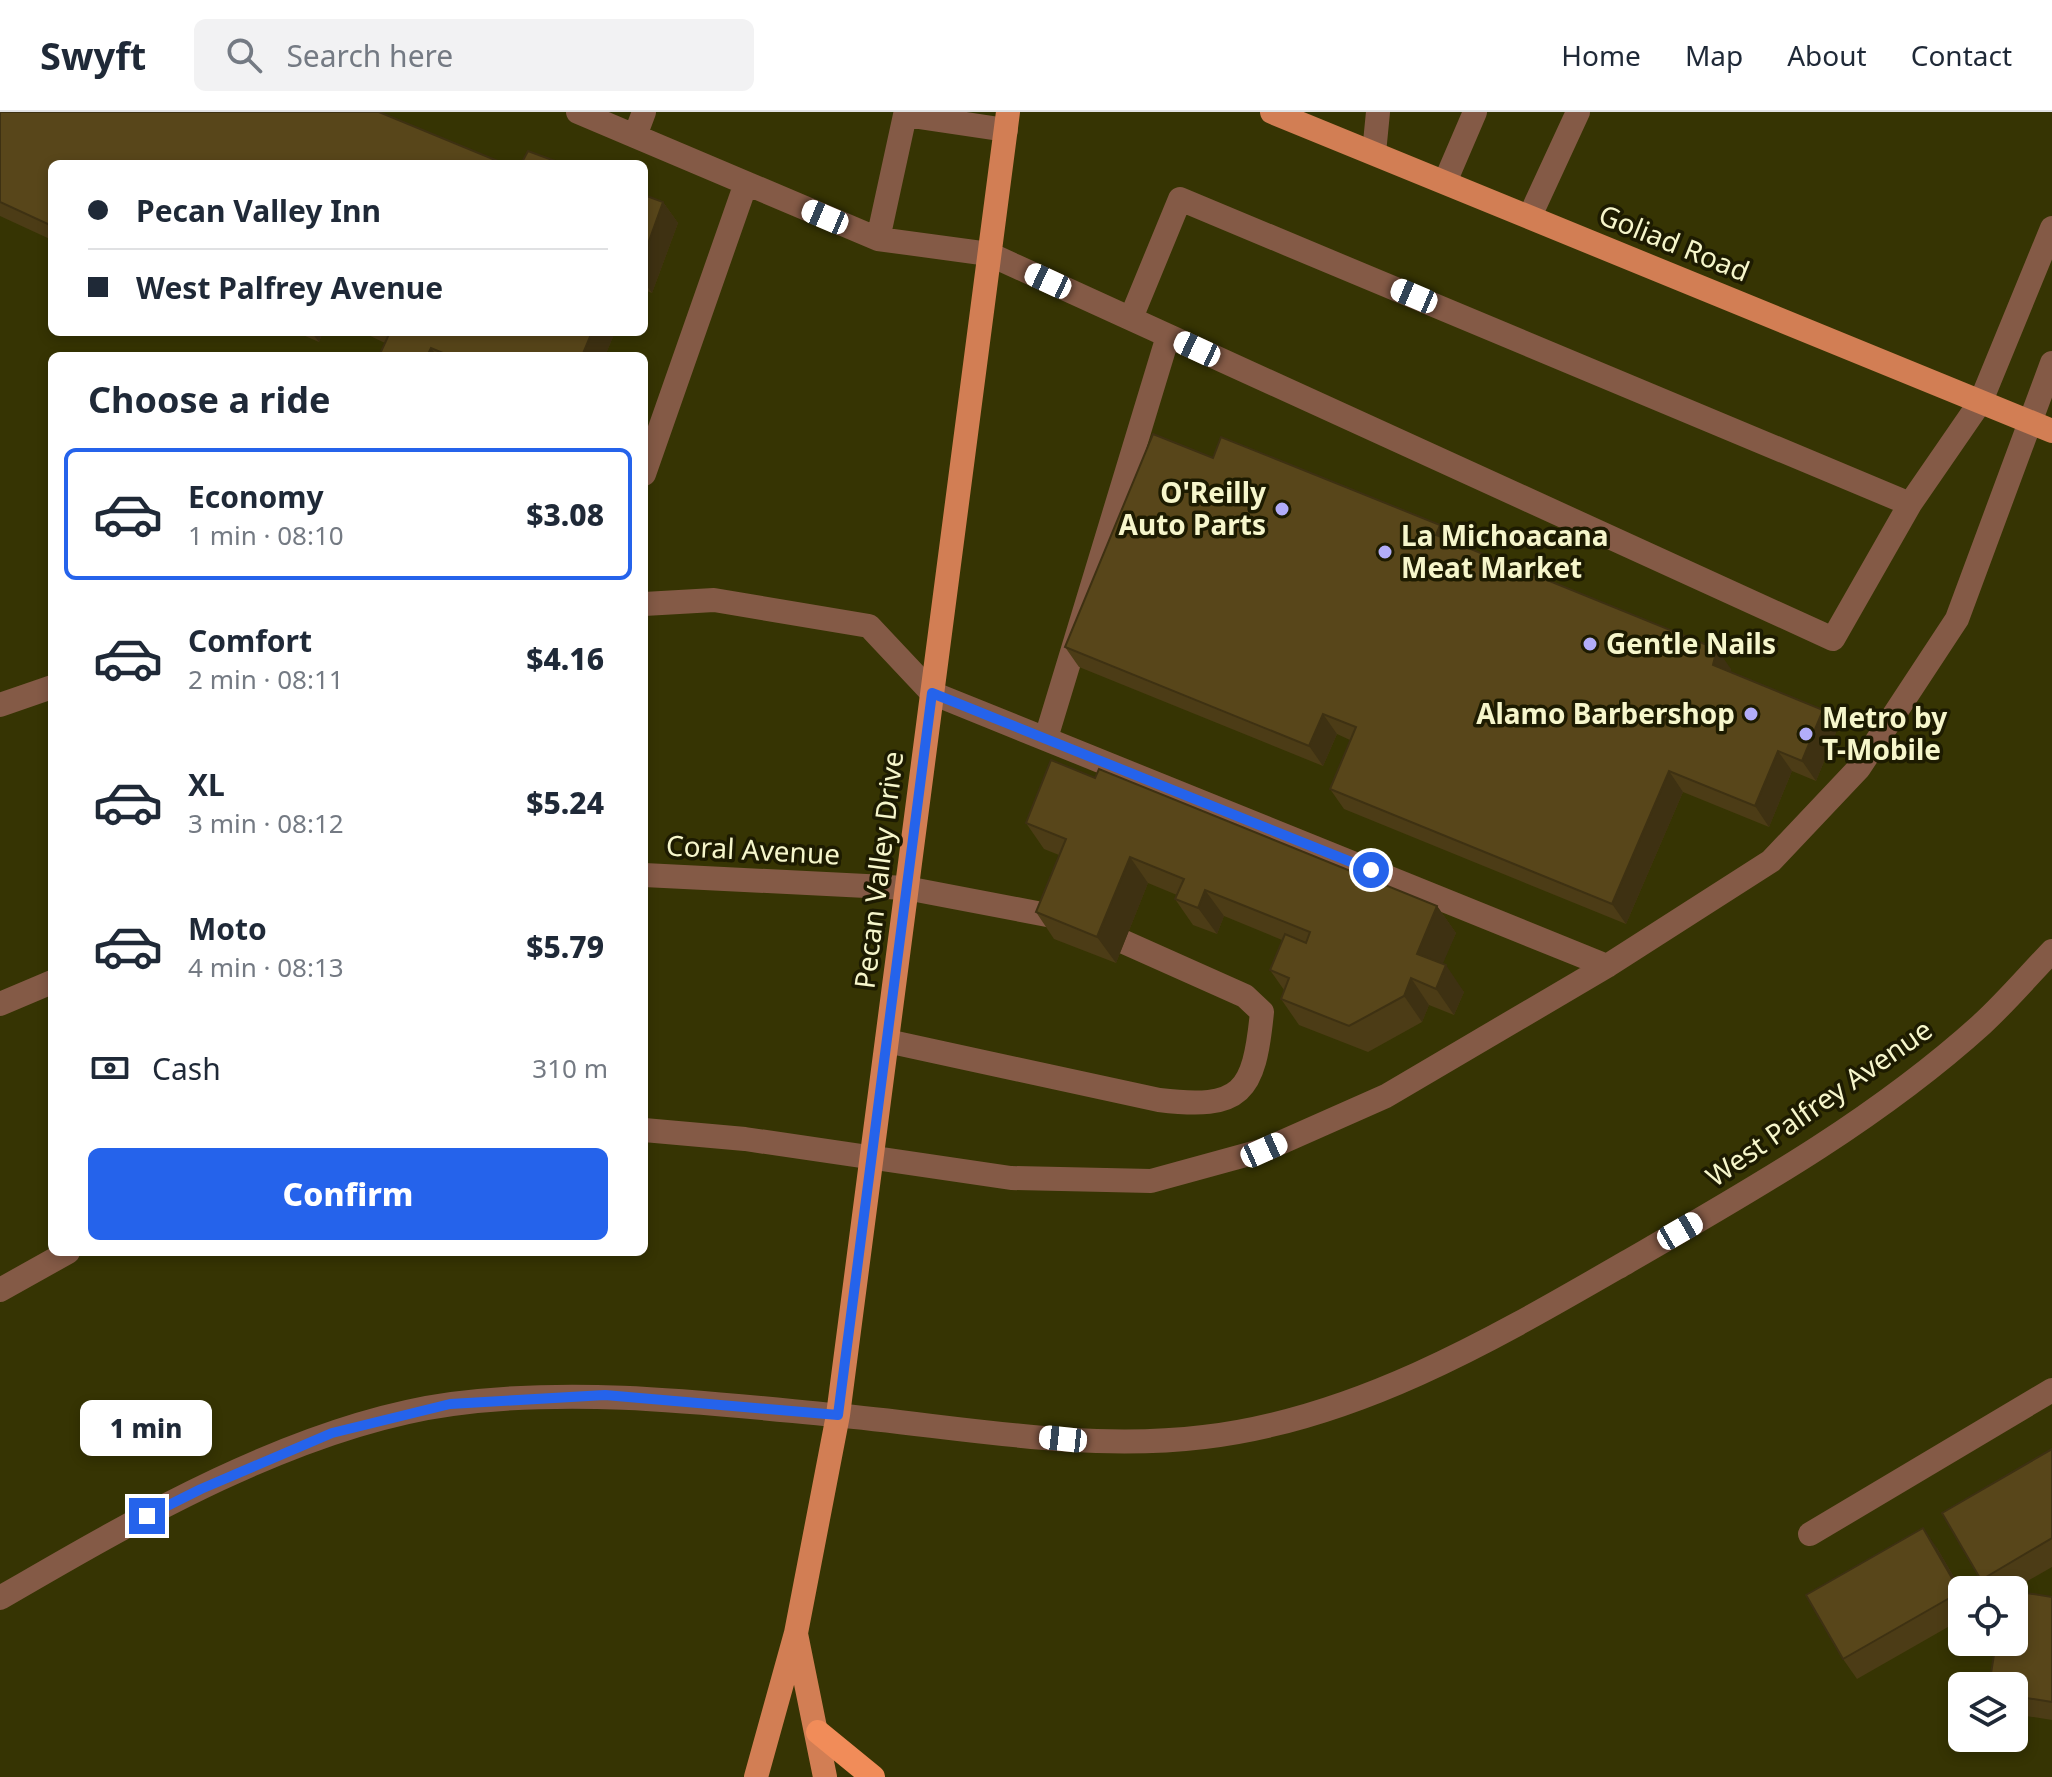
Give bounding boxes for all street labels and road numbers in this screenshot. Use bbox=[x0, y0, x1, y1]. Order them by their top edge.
street label: Goliad Road bbox=[1593, 195, 1755, 290]
street label: Pecan Valley Drive bbox=[845, 749, 911, 991]
street label: Coral Avenue bbox=[665, 825, 841, 873]
street label: West Palfrey Avenue bbox=[1698, 1010, 1939, 1195]

